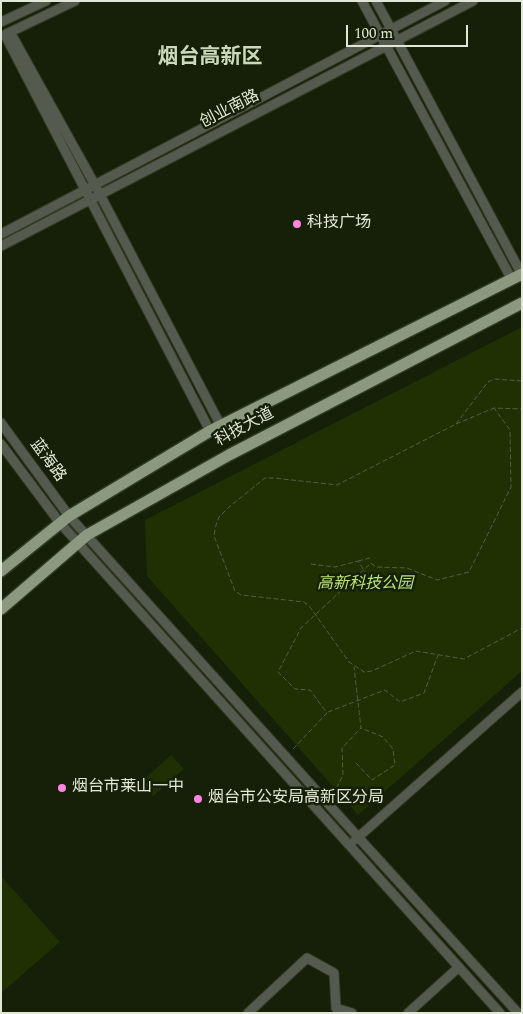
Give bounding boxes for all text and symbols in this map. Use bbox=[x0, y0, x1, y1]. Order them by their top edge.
scale bar bbox=[348, 15, 470, 47]
text: 100 m bbox=[354, 22, 393, 45]
district label: 烟台高新区 bbox=[158, 46, 262, 72]
street label: 创业南路 bbox=[197, 87, 263, 133]
place label: 科技广场 bbox=[307, 214, 371, 234]
marker: 科技广场 bbox=[291, 218, 303, 230]
street label: 科技大道 bbox=[212, 405, 278, 451]
street label: 蓝海路 bbox=[25, 436, 69, 486]
park label: 高新科技公园 bbox=[317, 575, 413, 595]
place label: 烟台市莱山一中 bbox=[72, 778, 184, 798]
marker: 烟台市莱山一中 bbox=[56, 782, 68, 794]
place label: 烟台市公安局高新区分局 bbox=[208, 789, 384, 809]
marker: 烟台市公安局高新区分局 bbox=[192, 793, 204, 805]

